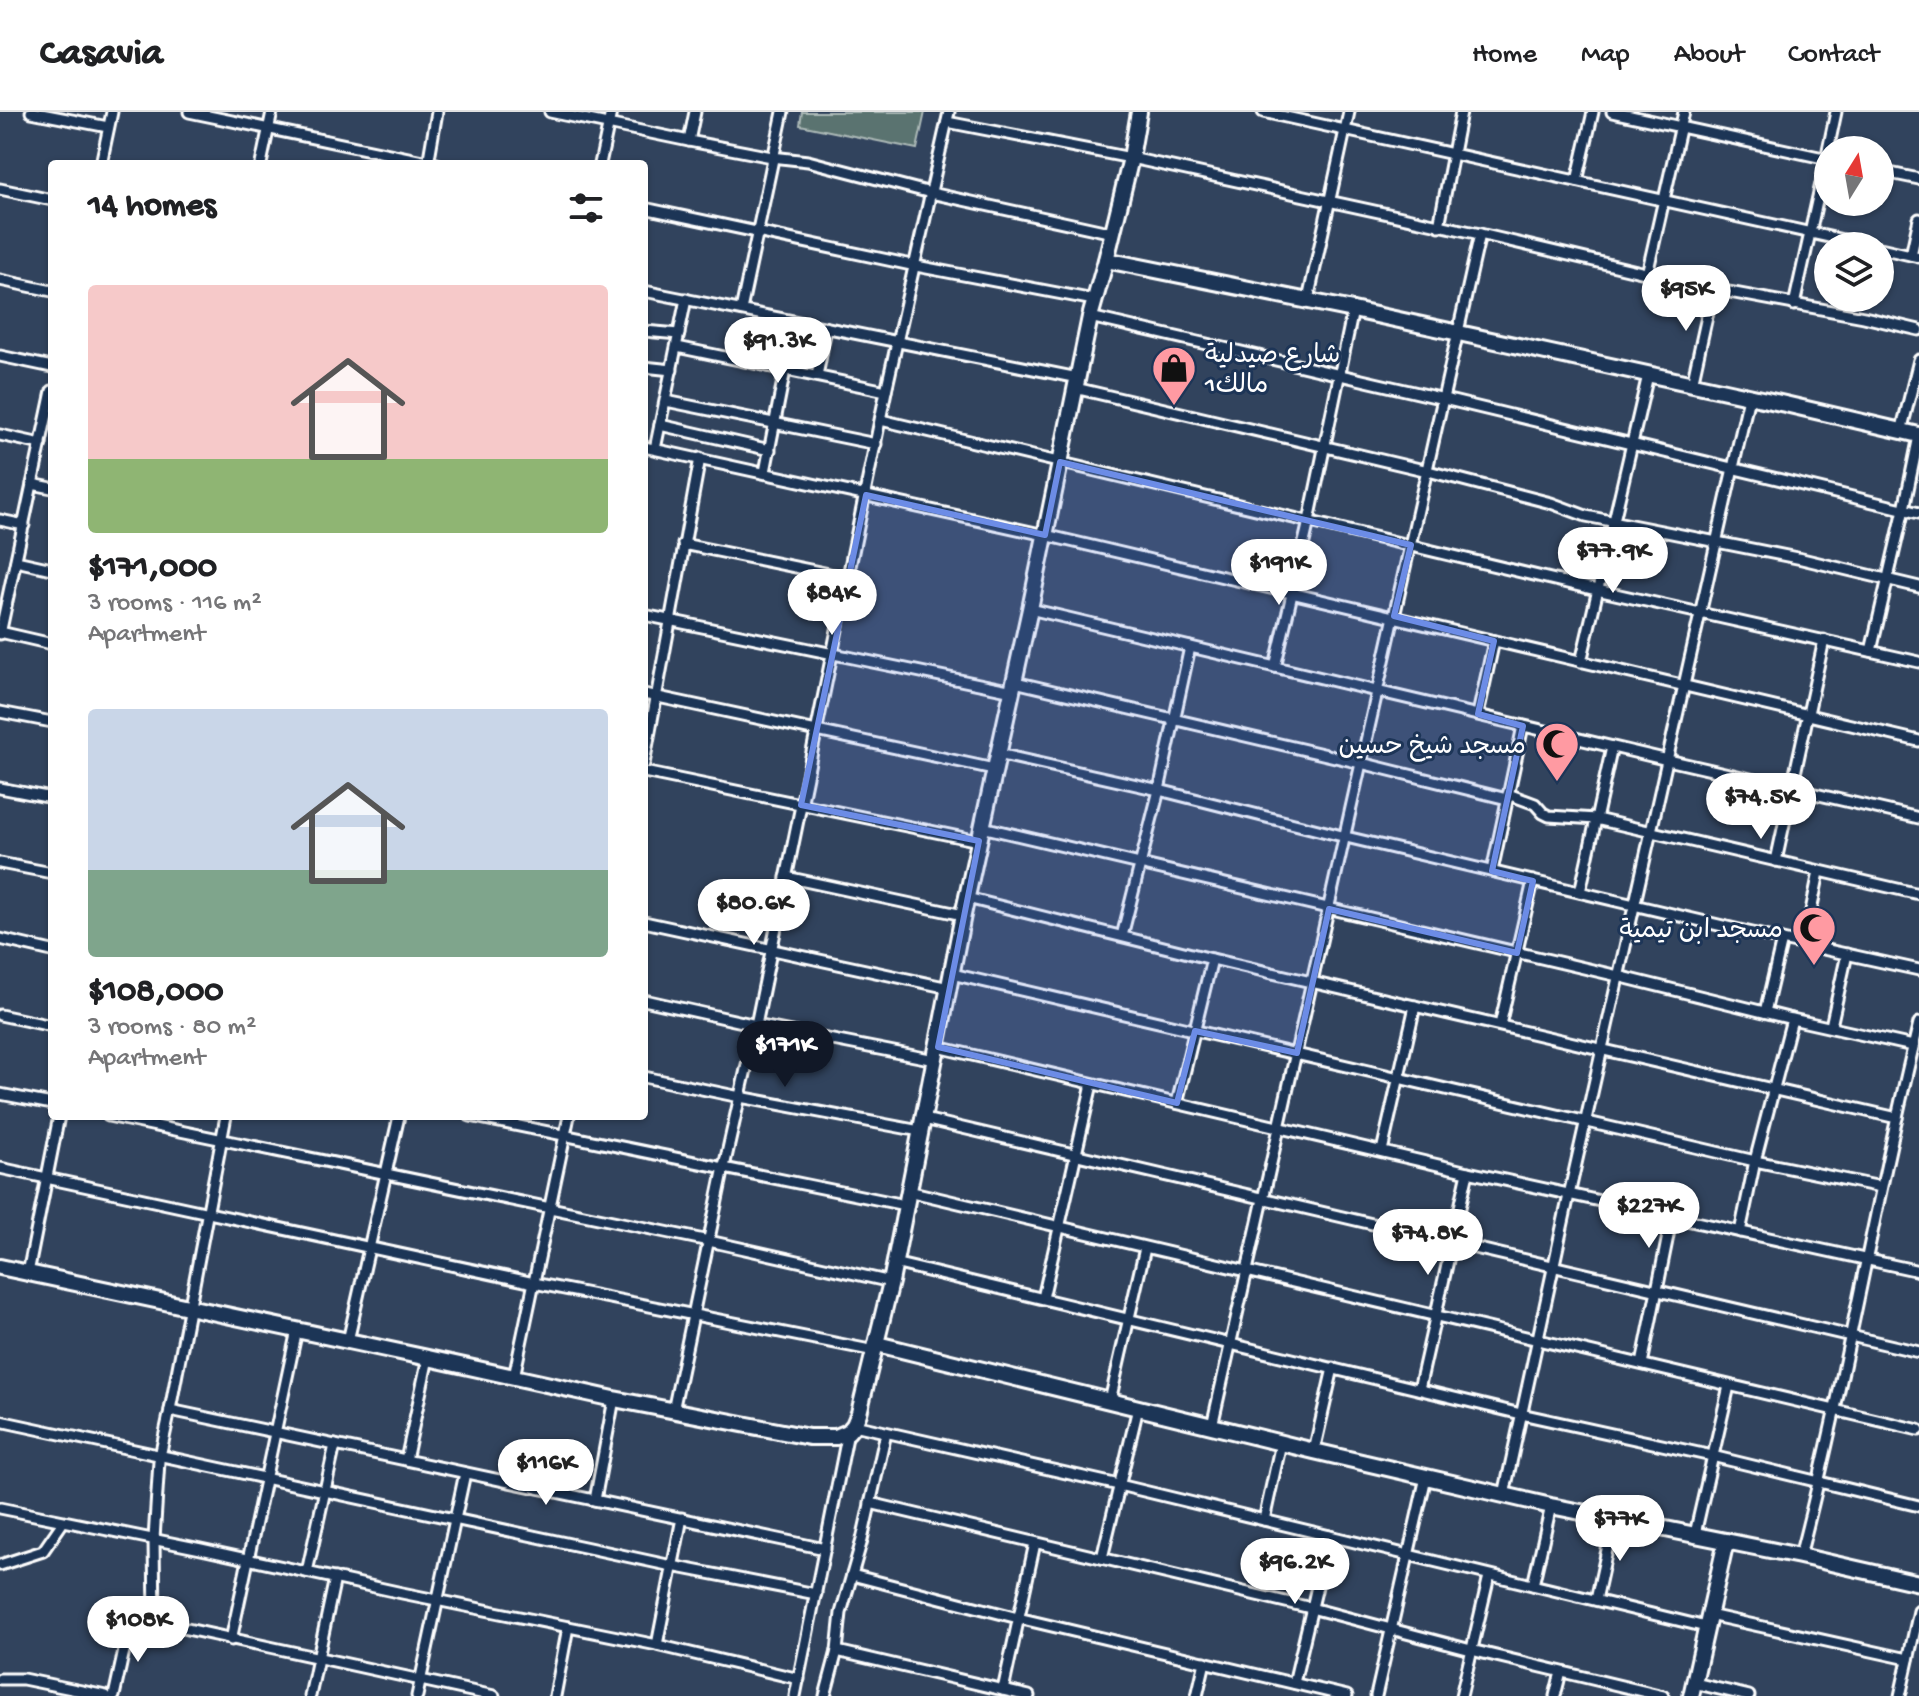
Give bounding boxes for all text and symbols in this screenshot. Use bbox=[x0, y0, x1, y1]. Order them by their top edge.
text: Casavia bbox=[40, 33, 163, 77]
text: Home bbox=[1472, 39, 1537, 72]
text: Map bbox=[1581, 39, 1630, 72]
text: About bbox=[1674, 39, 1744, 72]
text: Contact bbox=[1788, 39, 1879, 72]
north arrow bbox=[1814, 136, 1894, 216]
map controls bbox=[1814, 136, 1894, 312]
icon: filters bbox=[564, 186, 608, 230]
text: 14 homes bbox=[88, 188, 216, 228]
button: layers bbox=[1814, 232, 1894, 312]
pin: $95K bbox=[1639, 265, 1733, 333]
text: $95K bbox=[1660, 275, 1712, 306]
pin: $91.3K bbox=[713, 317, 843, 385]
text: $91.3K bbox=[742, 327, 814, 358]
icon: home bbox=[276, 337, 420, 481]
place label: شارع صيدلية مالك1 bbox=[1204, 342, 1340, 403]
shop icon: شارع صيدلية مالك1 bbox=[1150, 344, 1198, 407]
pin: $77.9K bbox=[1548, 527, 1678, 595]
text: $77.9K bbox=[1576, 537, 1650, 568]
pin: $191K bbox=[1223, 539, 1335, 607]
text: $171,000 bbox=[88, 549, 217, 589]
text: $191K bbox=[1249, 549, 1309, 580]
pin: $84K bbox=[785, 569, 879, 637]
text: $84K bbox=[806, 579, 858, 610]
text: 3 rooms · 116 m² bbox=[88, 589, 261, 620]
text: Apartment bbox=[88, 620, 205, 651]
mosque icon: مسجد شيخ حسين bbox=[1533, 720, 1581, 783]
place label: مسجد شيخ حسين bbox=[1339, 733, 1526, 764]
icon: home bbox=[276, 761, 420, 905]
pin: $74.5K bbox=[1696, 773, 1826, 841]
text: $74.5K bbox=[1724, 783, 1798, 814]
pin: $80.6K bbox=[689, 879, 819, 947]
text: $80.6K bbox=[716, 889, 792, 920]
mosque icon: مسجد ابن تيمية bbox=[1790, 904, 1838, 967]
place label: مسجد ابن تيمية bbox=[1619, 917, 1783, 948]
text: $108,000 bbox=[88, 973, 224, 1013]
text: 3 rooms · 80 m² bbox=[88, 1013, 256, 1044]
pin: $171K bbox=[729, 1021, 841, 1089]
text: $171K bbox=[755, 1031, 815, 1062]
text: Apartment bbox=[88, 1044, 205, 1075]
pin: $227K bbox=[1593, 1182, 1705, 1250]
text: $227K bbox=[1616, 1192, 1682, 1223]
pin: $74.8K bbox=[1363, 1209, 1493, 1277]
text: $74.8K bbox=[1391, 1219, 1465, 1250]
pin: $116K bbox=[490, 1439, 602, 1507]
text: $116K bbox=[516, 1449, 576, 1480]
pin: $77K bbox=[1573, 1495, 1667, 1563]
text: $77K bbox=[1593, 1505, 1647, 1536]
pin: $96.2K bbox=[1230, 1538, 1360, 1606]
text: $96.2K bbox=[1258, 1548, 1332, 1579]
pin: $108K bbox=[82, 1596, 194, 1664]
text: $108K bbox=[105, 1606, 171, 1637]

